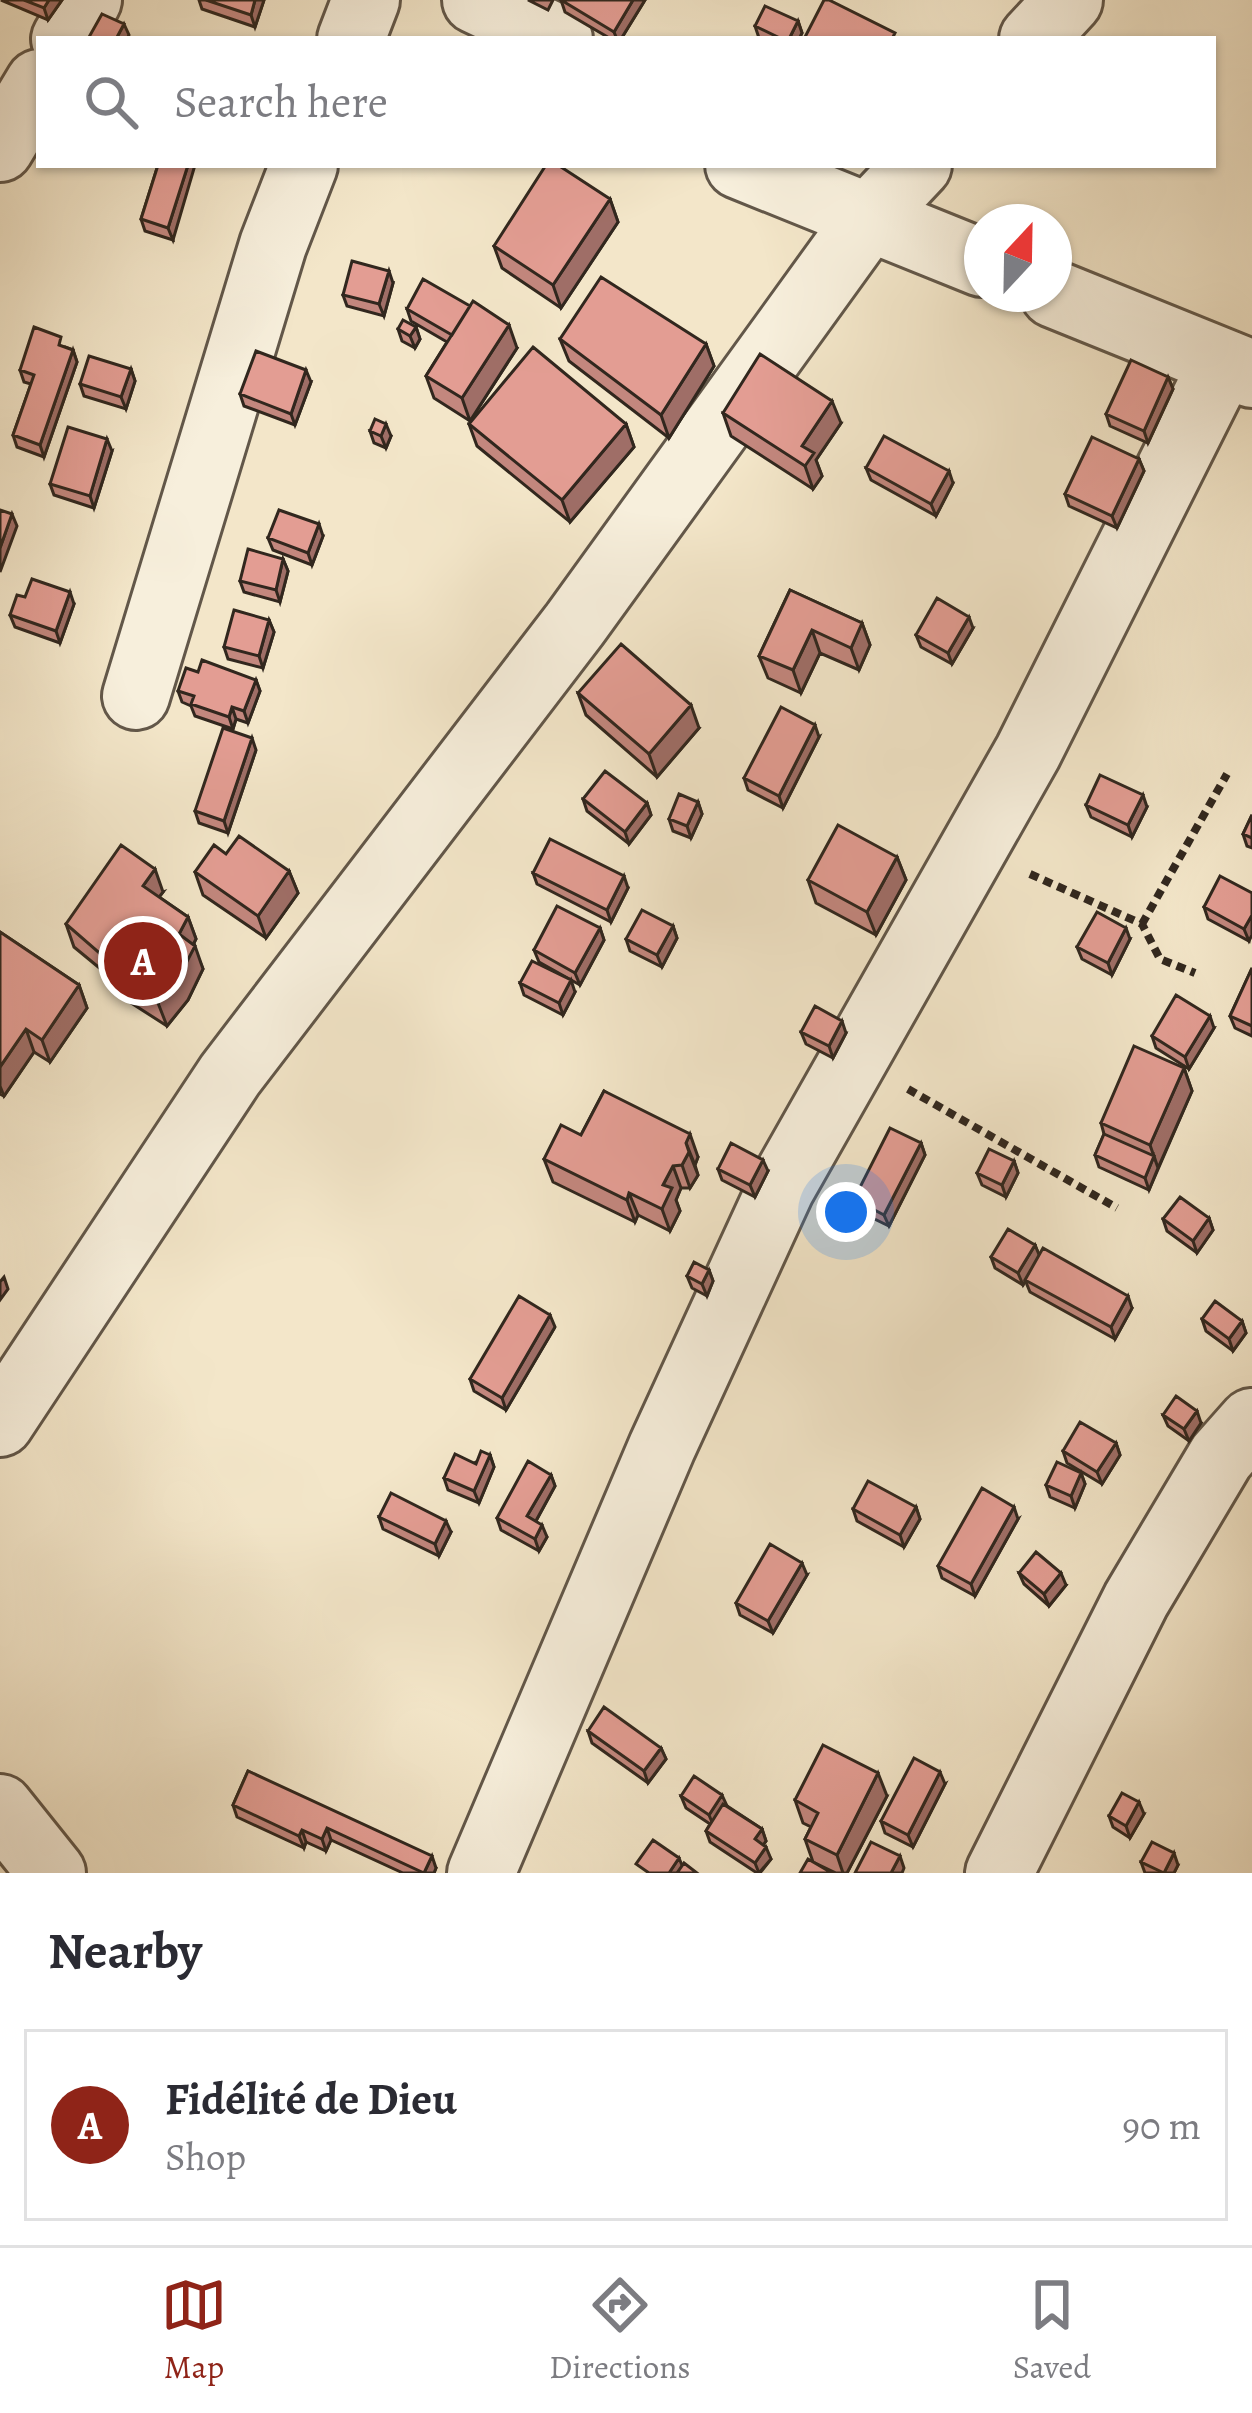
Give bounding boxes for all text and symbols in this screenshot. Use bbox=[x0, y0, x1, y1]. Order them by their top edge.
search box bbox=[36, 36, 1216, 168]
icon: search bbox=[78, 69, 144, 135]
text: Search here bbox=[174, 71, 388, 133]
north arrow bbox=[964, 204, 1072, 312]
pin: A bbox=[104, 916, 182, 1006]
your location bbox=[816, 1182, 876, 1242]
text: Nearby bbox=[48, 1916, 202, 1986]
text: Fidélité de Dieu bbox=[165, 2068, 457, 2130]
text: A bbox=[78, 2099, 102, 2152]
text: 90 m bbox=[1122, 2099, 1201, 2152]
text: Shop bbox=[165, 2130, 246, 2183]
tab: Map bbox=[161, 2272, 227, 2389]
tab: Directions bbox=[549, 2272, 691, 2389]
tab: Saved bbox=[1013, 2272, 1091, 2389]

